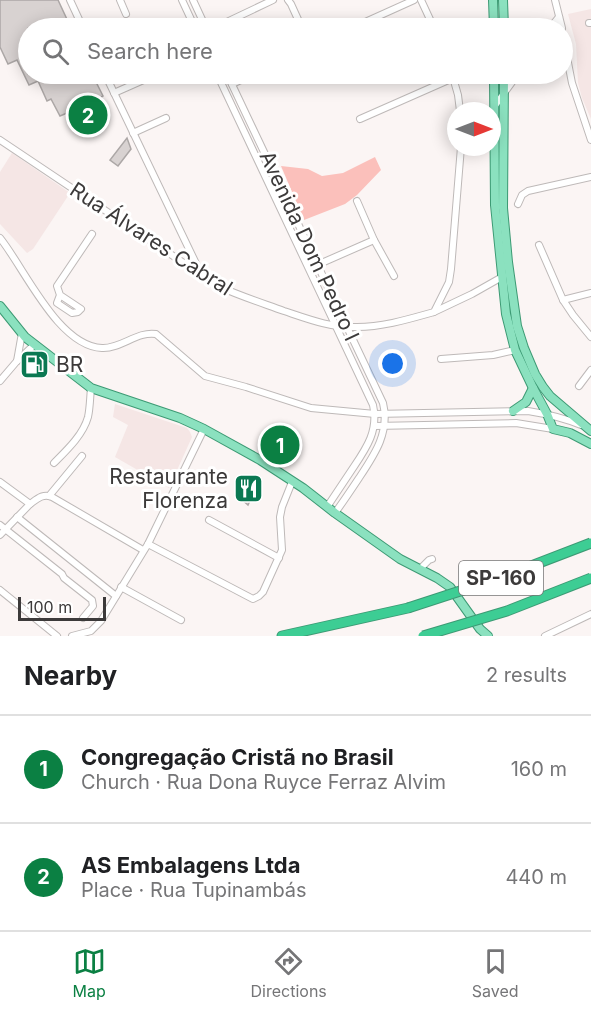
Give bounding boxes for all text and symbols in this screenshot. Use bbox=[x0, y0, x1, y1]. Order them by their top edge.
search box bbox=[18, 18, 573, 84]
icon: search bbox=[39, 35, 72, 68]
text: Search here bbox=[87, 38, 213, 64]
pin: 2 bbox=[68, 92, 107, 138]
north arrow bbox=[447, 102, 501, 156]
street label: Avenida Dom Pedro I bbox=[254, 147, 365, 345]
street label: Rua Álvares Cabral bbox=[65, 176, 238, 300]
fuel station icon: BR bbox=[19, 349, 51, 381]
your location bbox=[378, 349, 407, 378]
place label: BR bbox=[56, 352, 83, 377]
pin: 1 bbox=[260, 422, 300, 468]
place label: Restaurante Florenza bbox=[109, 464, 228, 513]
restaurant icon: Restaurante Florenza bbox=[233, 473, 265, 505]
road number: SP-160 bbox=[459, 561, 543, 595]
scale bar bbox=[18, 594, 106, 622]
text: 100 m bbox=[27, 597, 72, 617]
text: Nearby bbox=[24, 660, 117, 691]
text: 2 results bbox=[486, 663, 567, 687]
text: Congregação Cristã no Brasil bbox=[81, 744, 394, 770]
text: 1 bbox=[39, 757, 48, 781]
text: 160 m bbox=[511, 757, 567, 781]
text: Church · Rua Dona Ruyce Ferraz Alvim bbox=[81, 770, 446, 794]
text: AS Embalagens Ltda bbox=[81, 852, 300, 878]
text: 2 bbox=[37, 865, 50, 889]
text: 440 m bbox=[505, 865, 567, 889]
text: Place · Rua Tupinambás bbox=[81, 878, 307, 902]
tab: Map bbox=[72, 945, 106, 1001]
tab: Directions bbox=[251, 945, 327, 1001]
tab: Saved bbox=[472, 945, 519, 1001]

